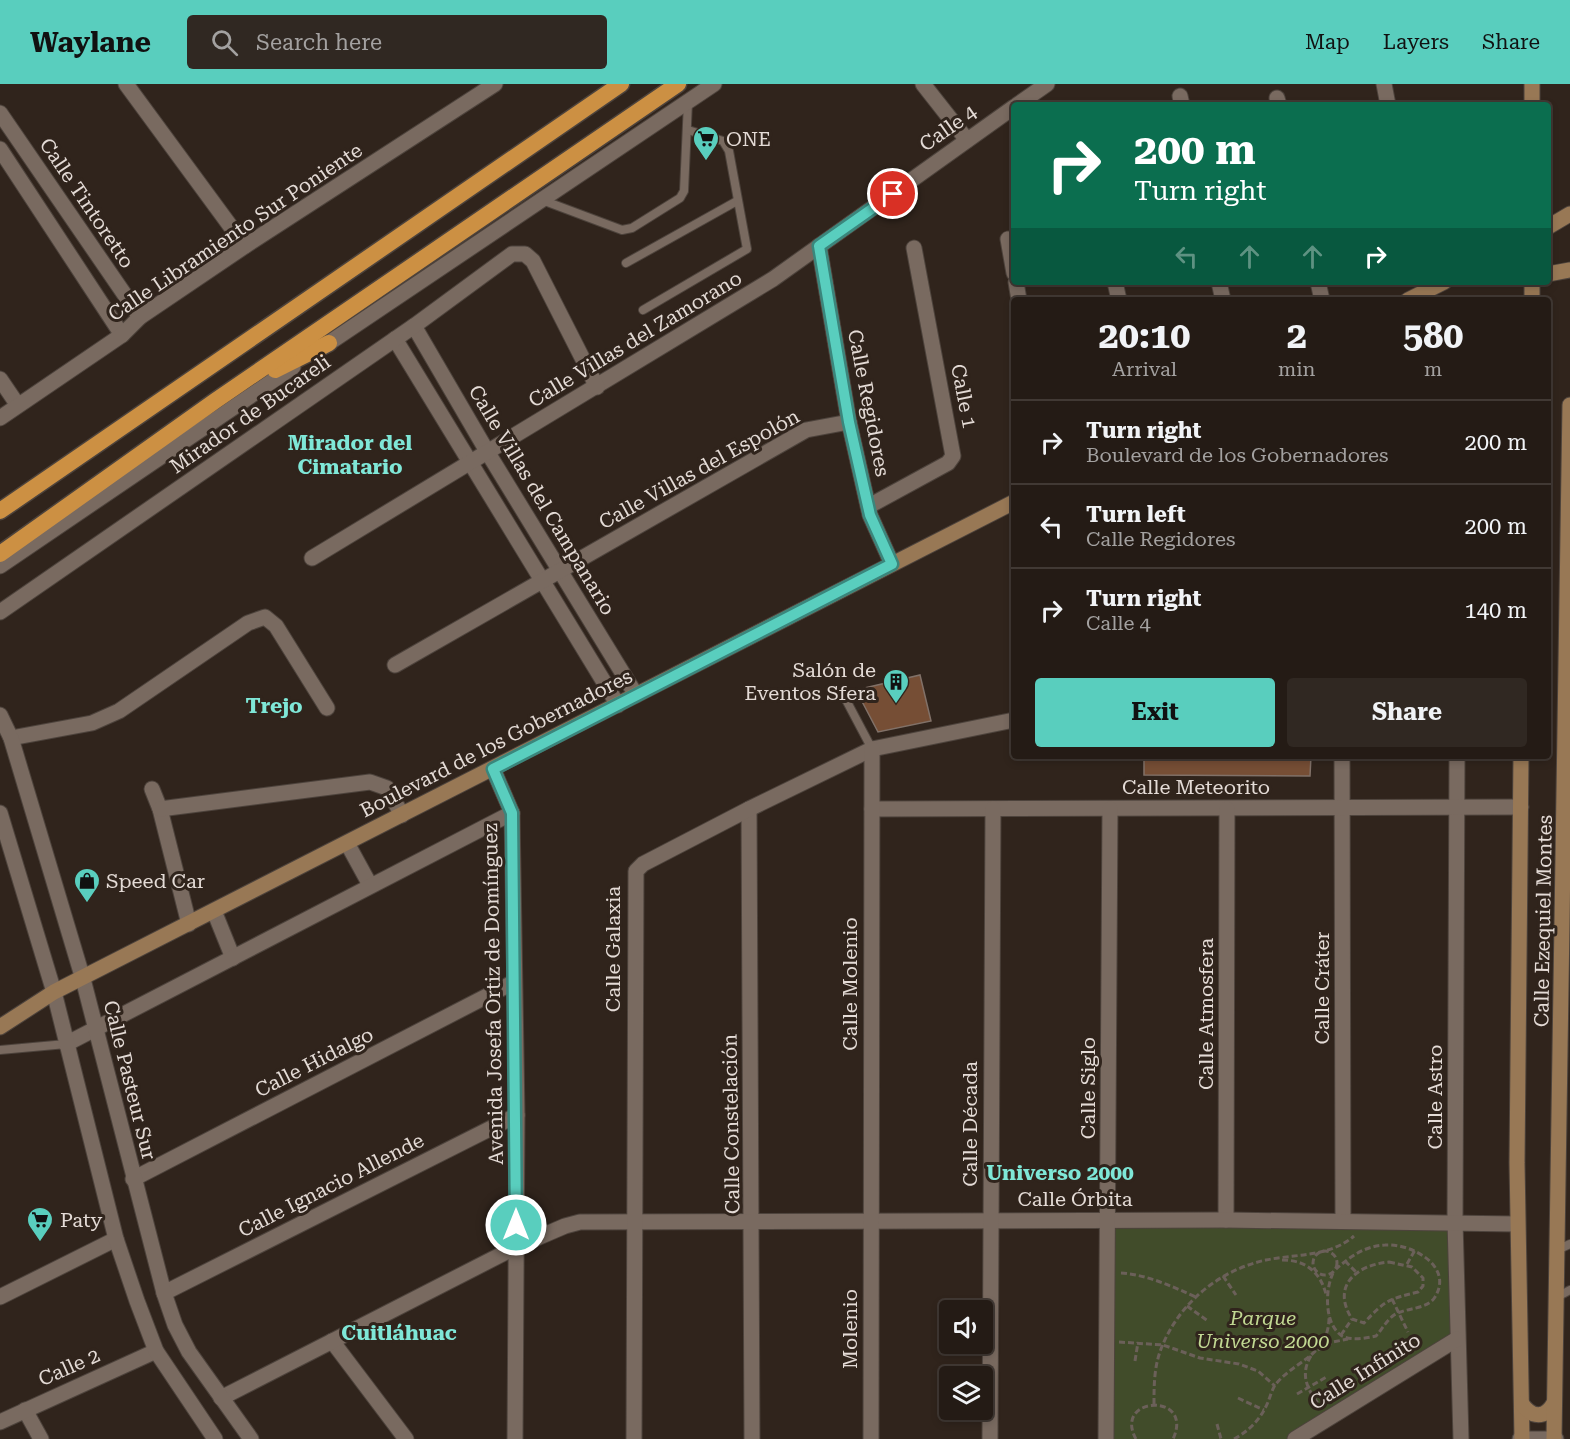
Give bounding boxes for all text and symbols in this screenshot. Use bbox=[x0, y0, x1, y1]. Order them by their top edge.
search box bbox=[187, 15, 607, 69]
text: Waylane bbox=[30, 26, 151, 59]
icon: search bbox=[208, 26, 241, 59]
text: Search here bbox=[256, 30, 382, 55]
text: Map bbox=[1305, 30, 1350, 54]
text: Layers bbox=[1383, 30, 1449, 54]
text: Share bbox=[1482, 30, 1540, 54]
street label: Calle 4 bbox=[915, 99, 982, 156]
supermarket icon: ONE bbox=[691, 124, 721, 162]
text: 200 m bbox=[1134, 125, 1256, 174]
icon: right bbox=[1035, 126, 1113, 204]
place label: ONE bbox=[726, 127, 771, 151]
street label: Calle Tintoretto bbox=[35, 133, 139, 273]
street label: Calle Libramiento Sur Poniente bbox=[103, 138, 367, 326]
pin bbox=[867, 168, 918, 219]
text: Turn right bbox=[1134, 175, 1267, 207]
icon: arrive bbox=[876, 177, 909, 210]
icon: left bbox=[1170, 240, 1203, 273]
icon: ahead bbox=[1233, 240, 1266, 273]
icon: ahead bbox=[1296, 240, 1329, 273]
icon: right bbox=[1359, 240, 1392, 273]
street label: Calle Villas del Zamorano bbox=[524, 266, 746, 412]
text: 20:10 bbox=[1099, 315, 1190, 357]
text: 2 bbox=[1287, 315, 1307, 357]
text: 580 bbox=[1403, 315, 1463, 357]
street label: Calle Regidores bbox=[843, 327, 895, 479]
street label: Mirador de Bucareli bbox=[165, 350, 335, 478]
text: Arrival bbox=[1112, 357, 1177, 381]
text: min bbox=[1278, 357, 1315, 381]
text: m bbox=[1424, 357, 1442, 381]
street label: Calle 1 bbox=[946, 362, 982, 430]
street label: Calle Villas del Campanario bbox=[464, 381, 620, 619]
street label: Calle Villas del Espolón bbox=[594, 404, 804, 534]
text: Turn right bbox=[1086, 418, 1201, 443]
icon: right bbox=[1035, 426, 1068, 459]
text: 200 m bbox=[1464, 430, 1527, 455]
district label: Mirador del Cimatario bbox=[288, 431, 412, 479]
text: Boulevard de los Gobernadores bbox=[1086, 443, 1388, 467]
text: Turn left bbox=[1086, 502, 1186, 527]
icon: left bbox=[1035, 510, 1068, 543]
text: 200 m bbox=[1464, 514, 1527, 539]
text: Calle Regidores bbox=[1086, 527, 1235, 551]
text: Turn right bbox=[1086, 586, 1201, 611]
icon: right bbox=[1035, 594, 1068, 627]
text: 140 m bbox=[1464, 598, 1527, 623]
text: Calle 4 bbox=[1086, 611, 1151, 635]
place label: Salón de Eventos Sfera bbox=[744, 658, 876, 705]
street label: Boulevard de los Gobernadores bbox=[356, 664, 636, 822]
building icon: Salón de Eventos Sfera bbox=[881, 667, 911, 705]
button: Exit bbox=[1035, 678, 1275, 747]
button: Share bbox=[1287, 678, 1527, 747]
district label: Trejo bbox=[245, 694, 303, 718]
street label: Calle Meteorito bbox=[1122, 775, 1270, 799]
street label: Calle Ezequiel Montes bbox=[1529, 815, 1557, 1027]
street label: Avenida Josefa Ortiz de Domínguez bbox=[478, 823, 508, 1165]
shop icon: Speed Car bbox=[72, 866, 102, 904]
place label: Speed Car bbox=[106, 869, 205, 893]
street label: Calle Galaxia bbox=[601, 886, 625, 1012]
street label: Calle Molenio bbox=[838, 917, 862, 1051]
street label: Calle Cráter bbox=[1310, 931, 1334, 1045]
street label: Calle Atmosfera bbox=[1194, 938, 1218, 1090]
street label: Calle Pasteur Sur bbox=[99, 998, 161, 1162]
street label: Calle Hidalgo bbox=[251, 1022, 377, 1102]
street label: Calle Constelación bbox=[717, 1034, 745, 1214]
street label: Calle Siglo bbox=[1076, 1037, 1100, 1139]
street label: Calle Astro bbox=[1423, 1044, 1447, 1150]
street label: Calle Década bbox=[958, 1061, 982, 1187]
street label: Calle Ignacio Allende bbox=[234, 1128, 428, 1242]
district label: Universo 2000 bbox=[986, 1161, 1134, 1185]
street label: Calle Órbita bbox=[1017, 1187, 1133, 1211]
position arrow bbox=[484, 1193, 548, 1257]
supermarket icon: Paty bbox=[25, 1205, 55, 1243]
place label: Paty bbox=[60, 1208, 103, 1232]
street label: Molenio bbox=[838, 1289, 862, 1369]
map controls bbox=[939, 1300, 993, 1420]
button: sound bbox=[939, 1300, 993, 1354]
park label: Parque Universo 2000 bbox=[1196, 1306, 1330, 1353]
district label: Cuitláhuac bbox=[341, 1321, 457, 1345]
street label: Calle Infinito bbox=[1305, 1327, 1425, 1415]
street label: Calle 2 bbox=[35, 1343, 103, 1391]
button: layers bbox=[939, 1366, 993, 1420]

